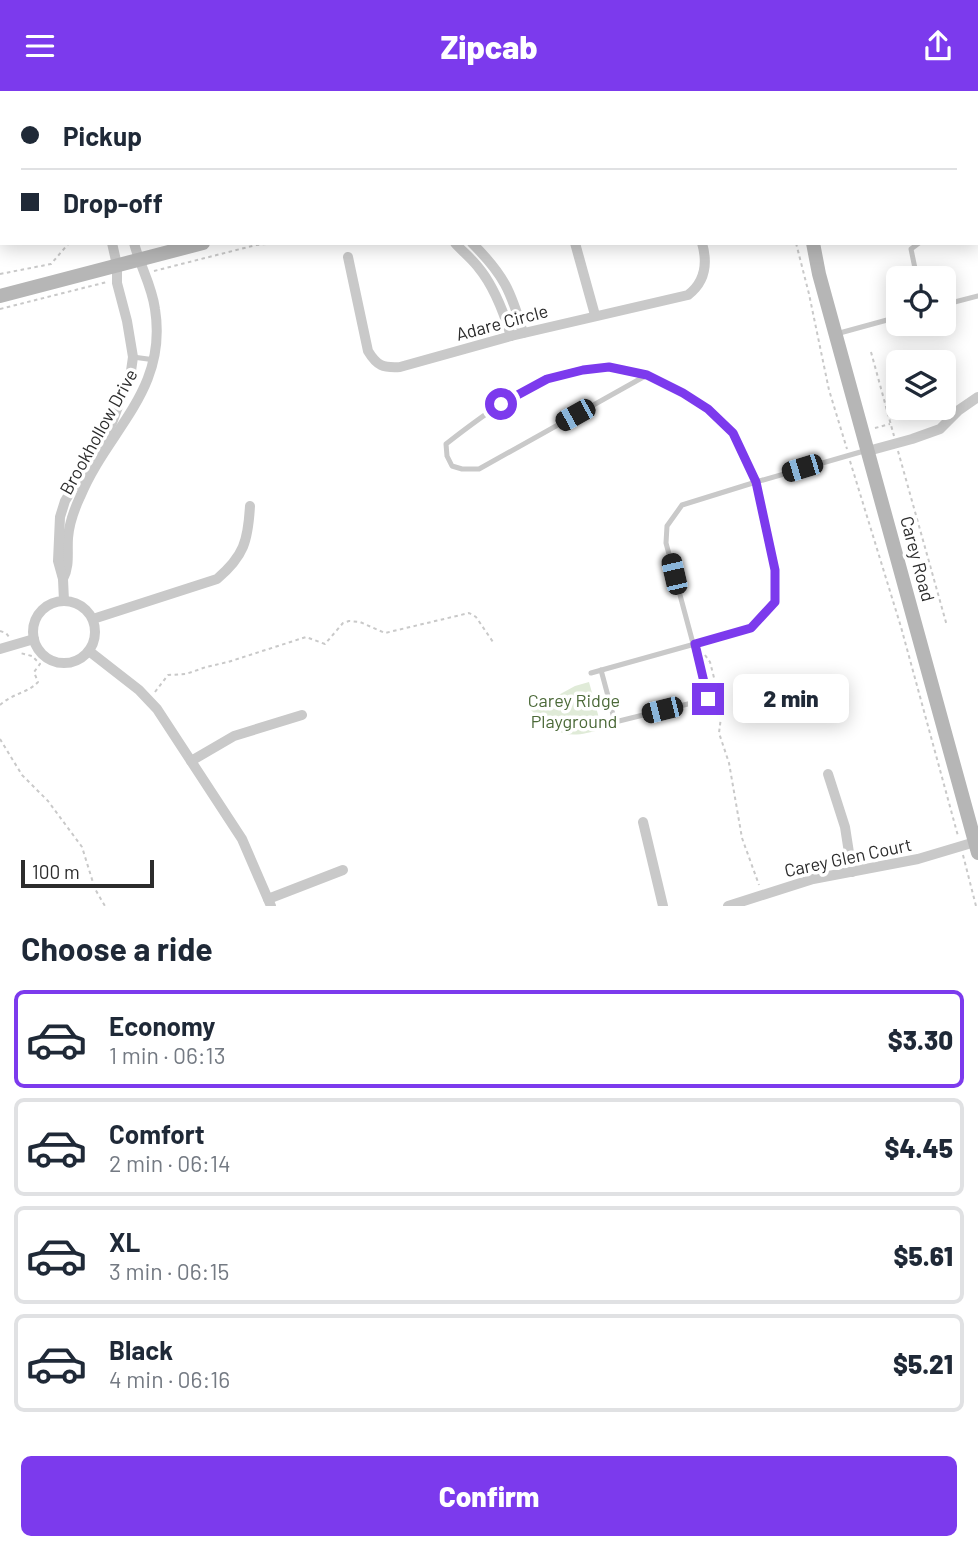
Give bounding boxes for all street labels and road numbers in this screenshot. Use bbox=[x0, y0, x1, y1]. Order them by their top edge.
street label: Adare Circle bbox=[453, 299, 550, 345]
street label: Brookhollow Drive bbox=[55, 365, 142, 498]
street label: Carey Road bbox=[896, 514, 940, 604]
street label: Carey Glen Court bbox=[782, 833, 913, 881]

